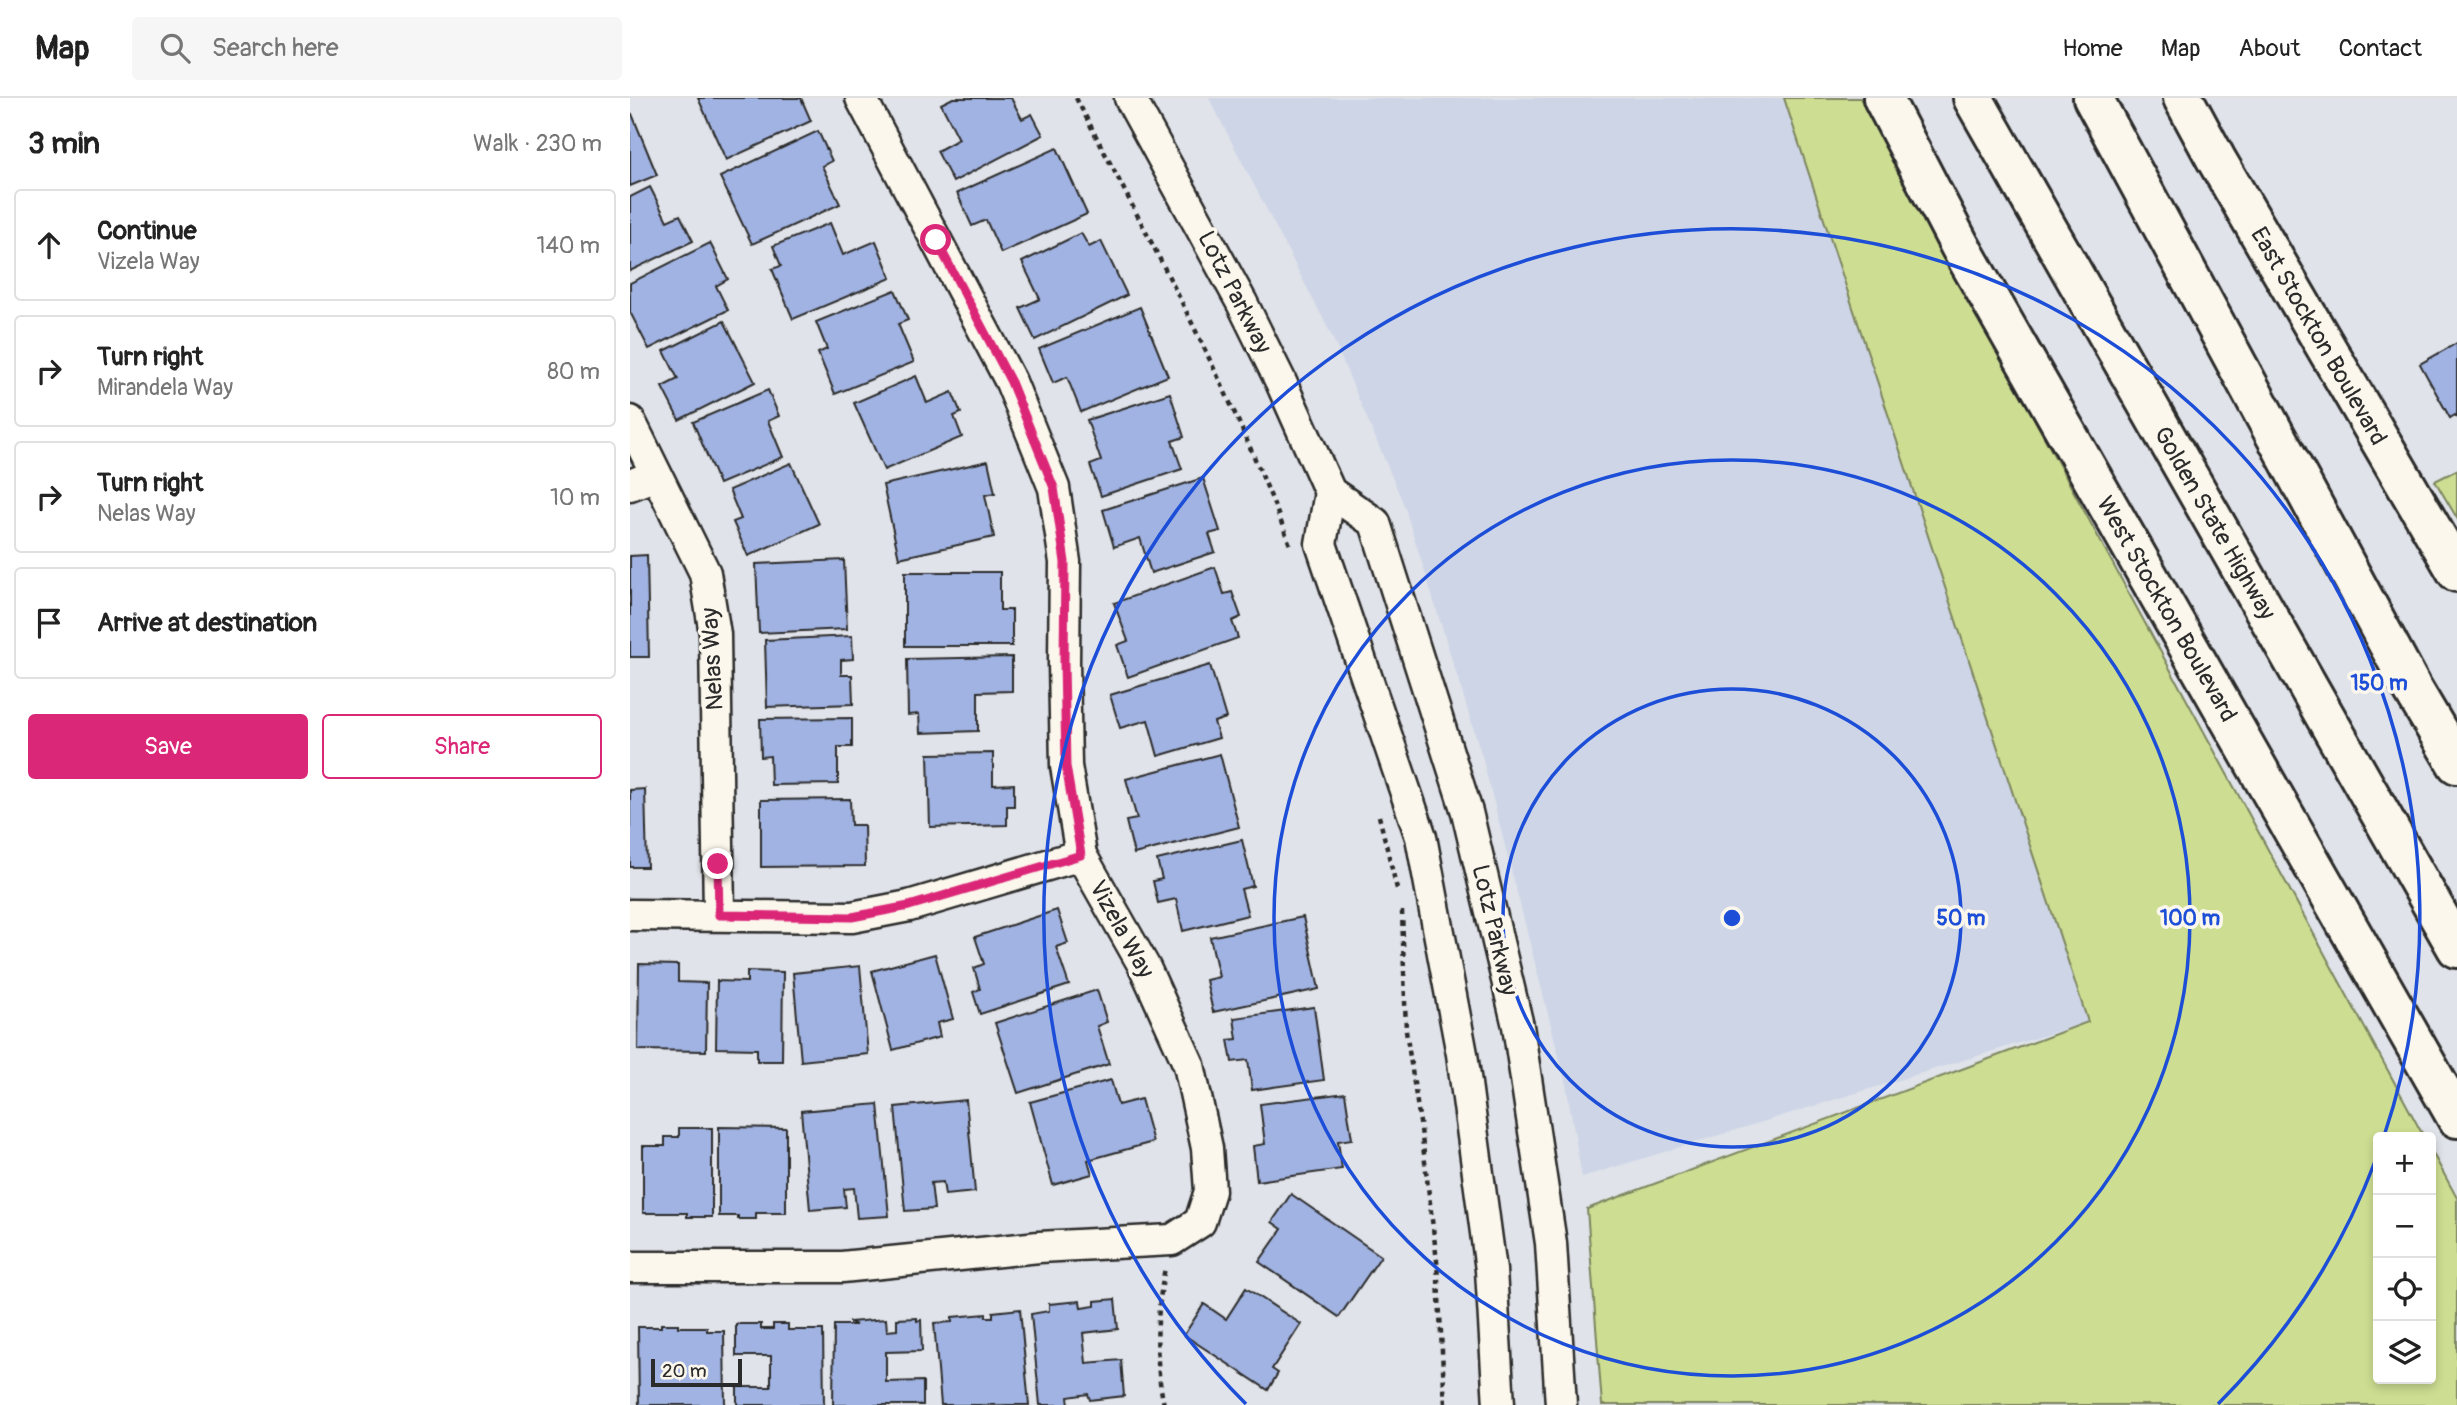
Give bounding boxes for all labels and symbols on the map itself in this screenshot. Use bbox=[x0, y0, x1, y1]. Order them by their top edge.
street label: East Stockton Boulevard bbox=[2244, 222, 2393, 450]
route start bbox=[920, 224, 951, 255]
street label: Lotz Parkway bbox=[1191, 226, 1278, 358]
street label: Golden State Highway bbox=[2147, 422, 2282, 625]
street label: West Stockton Boulevard bbox=[2090, 491, 2243, 727]
street label: Nelas Way bbox=[695, 607, 730, 711]
text: 150 m bbox=[2350, 670, 2408, 697]
route end bbox=[702, 848, 733, 879]
street label: Lotz Parkway bbox=[1465, 862, 1524, 998]
street label: Vizela Way bbox=[1083, 875, 1160, 983]
text: 50 m bbox=[1937, 905, 1986, 932]
text: 100 m bbox=[2160, 905, 2220, 932]
centre of rings bbox=[1720, 906, 1744, 930]
scale bar bbox=[651, 1356, 742, 1388]

